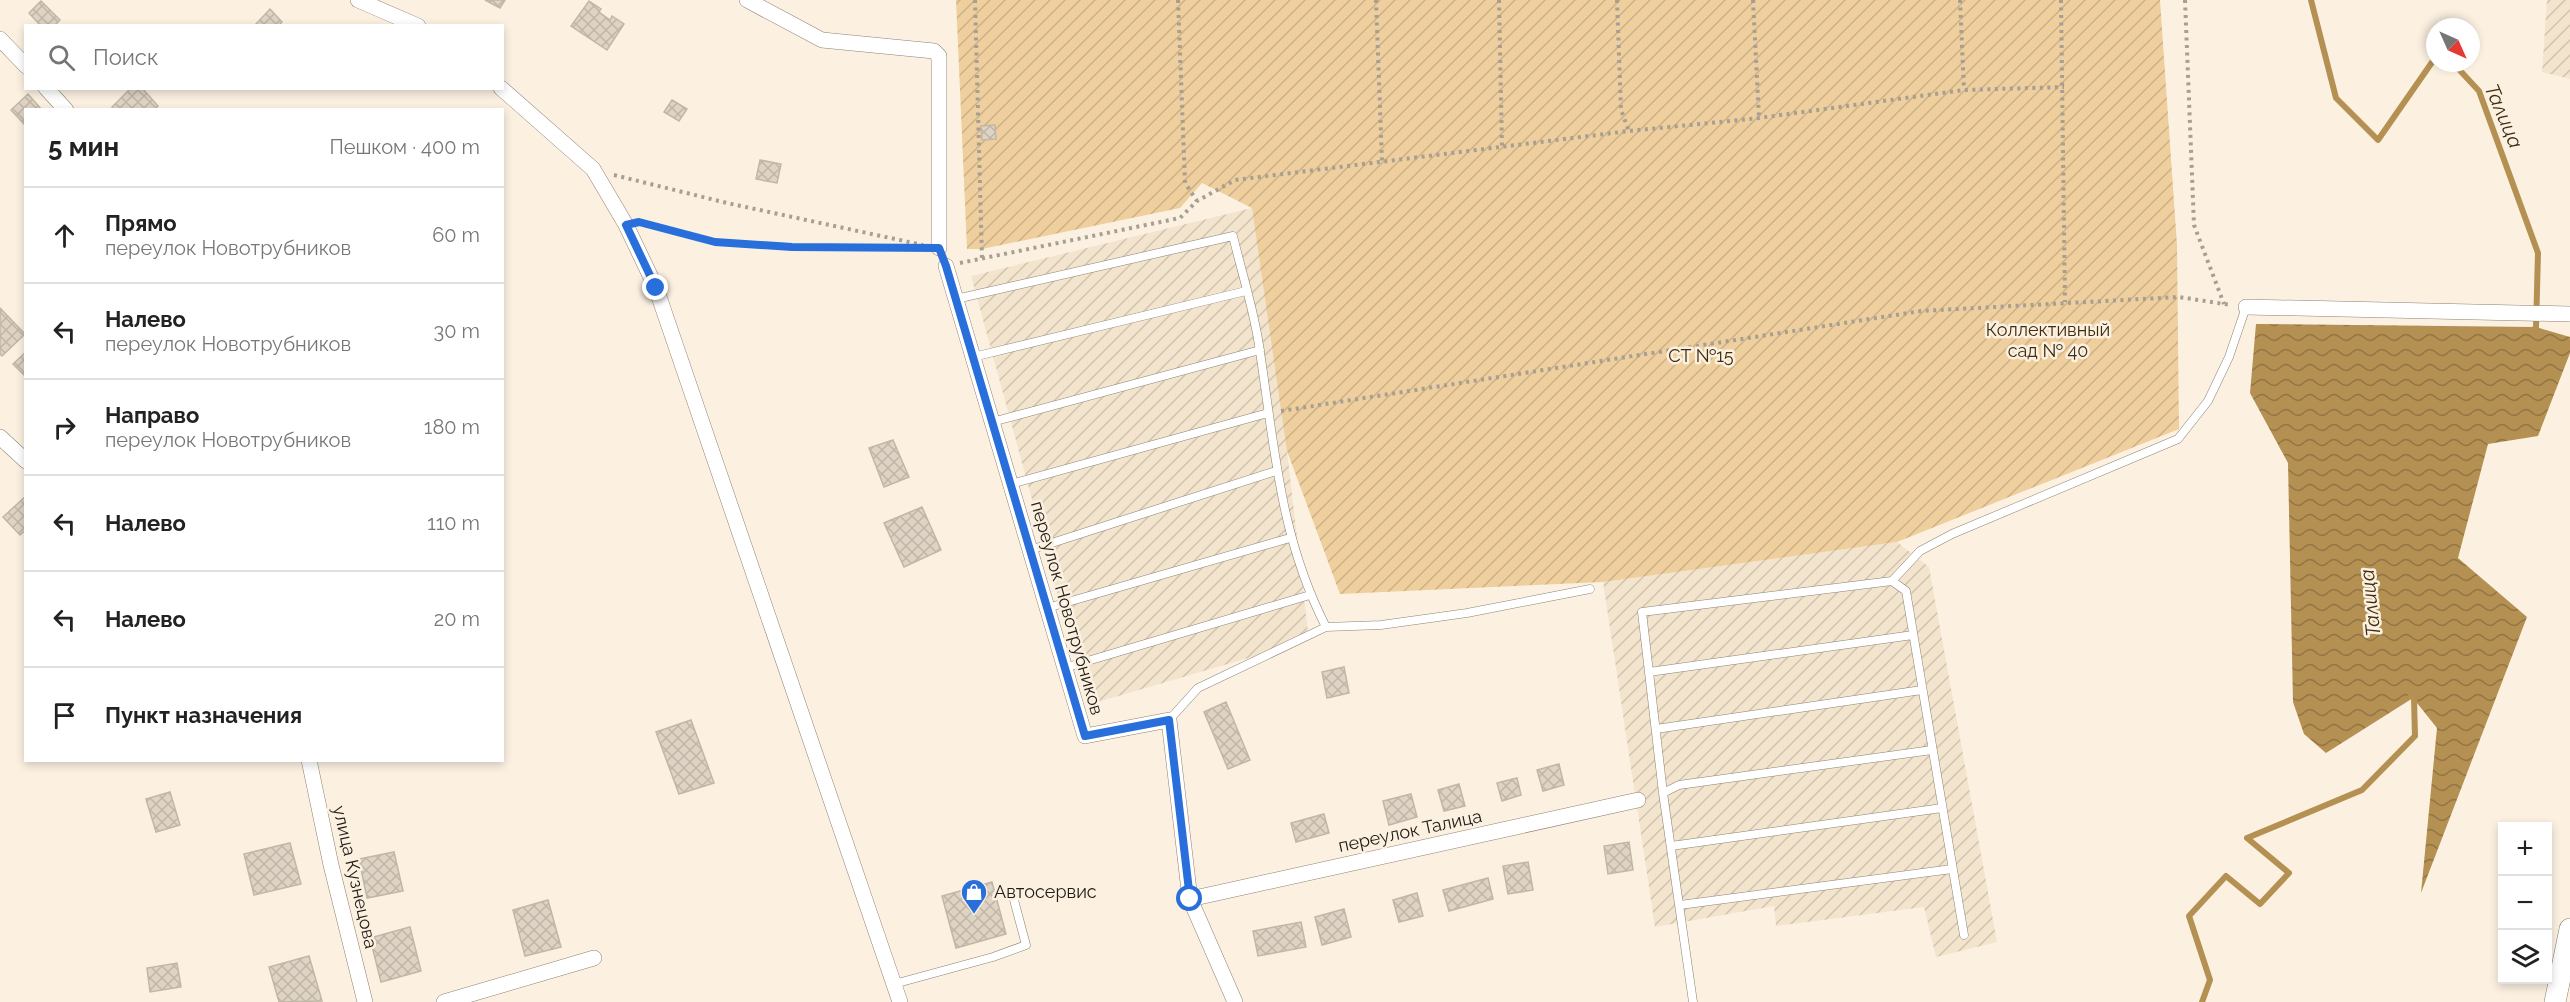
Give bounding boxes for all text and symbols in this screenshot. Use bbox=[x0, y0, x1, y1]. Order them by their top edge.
north arrow bbox=[2426, 18, 2480, 72]
search box bbox=[24, 24, 504, 90]
icon: search bbox=[45, 41, 78, 74]
text: Поиск bbox=[93, 44, 158, 70]
water label: Талица bbox=[2480, 80, 2528, 152]
text: 5 мин bbox=[48, 132, 119, 162]
text: Пешком · 400 m bbox=[329, 135, 480, 159]
text: Прямо bbox=[105, 210, 177, 236]
icon: ahead bbox=[48, 219, 81, 252]
text: 60 m bbox=[432, 223, 480, 247]
text: переулок Новотрубников bbox=[105, 236, 351, 260]
route end bbox=[642, 274, 668, 300]
text: Налево bbox=[105, 306, 186, 332]
icon: left bbox=[48, 315, 81, 348]
text: 30 m bbox=[434, 319, 480, 343]
park label: Коллективный сад № 40 bbox=[1986, 319, 2110, 361]
text: переулок Новотрубников bbox=[105, 332, 351, 356]
park label: СТ №15 bbox=[1668, 345, 1734, 366]
text: Направо bbox=[105, 402, 199, 428]
icon: right bbox=[48, 411, 81, 444]
text: 180 m bbox=[424, 415, 480, 439]
text: переулок Новотрубников bbox=[105, 428, 351, 452]
street label: переулок Новотрубников bbox=[1027, 499, 1108, 717]
icon: left bbox=[48, 507, 81, 540]
text: Налево bbox=[105, 510, 186, 536]
text: 110 m bbox=[427, 511, 480, 535]
water label: Талица bbox=[2355, 568, 2385, 638]
icon: left bbox=[48, 603, 81, 636]
text: Налево bbox=[105, 606, 186, 632]
text: 20 m bbox=[434, 607, 480, 631]
icon: arrive bbox=[48, 699, 81, 732]
text: Пункт назначения bbox=[105, 702, 302, 728]
street label: улица Кузнецова bbox=[329, 803, 382, 950]
street label: переулок Талица bbox=[1336, 805, 1484, 856]
map controls bbox=[2498, 822, 2552, 984]
button: + bbox=[2498, 822, 2552, 876]
button: − bbox=[2498, 876, 2552, 930]
shop icon: Автосервис bbox=[959, 877, 989, 915]
place label: Автосервис bbox=[994, 881, 1097, 902]
route start bbox=[1176, 885, 1202, 911]
button: layers bbox=[2498, 930, 2552, 984]

